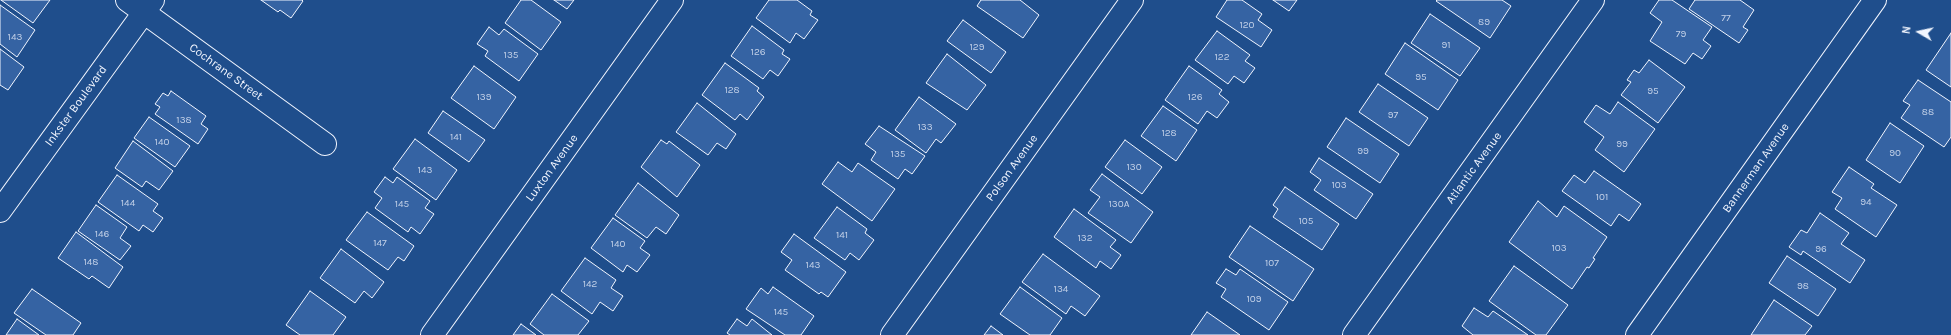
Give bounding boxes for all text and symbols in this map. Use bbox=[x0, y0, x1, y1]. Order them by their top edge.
house number: 77 bbox=[1721, 12, 1731, 24]
north arrow bbox=[1899, 12, 1939, 52]
house number: 89 bbox=[1478, 16, 1490, 28]
house number: 120 bbox=[1239, 19, 1255, 31]
text: N bbox=[1900, 25, 1914, 35]
house number: 79 bbox=[1676, 28, 1686, 40]
house number: 143 bbox=[8, 31, 22, 43]
house number: 91 bbox=[1441, 39, 1451, 51]
street label: Cochrane Street bbox=[186, 40, 266, 104]
house number: 129 bbox=[970, 41, 984, 53]
house number: 126 bbox=[751, 46, 765, 58]
house number: 135 bbox=[504, 49, 518, 61]
house number: 122 bbox=[1215, 51, 1229, 63]
street label: Inkster Boulevard bbox=[42, 63, 110, 149]
house number: 95 bbox=[1415, 71, 1427, 83]
house number: 128 bbox=[724, 84, 740, 96]
house number: 95 bbox=[1647, 85, 1659, 97]
house number: 139 bbox=[476, 91, 492, 103]
house number: 126 bbox=[1188, 91, 1202, 103]
house number: 88 bbox=[1922, 106, 1934, 118]
house number: 97 bbox=[1388, 109, 1398, 121]
house number: 138 bbox=[176, 114, 192, 126]
street label: Bannerman Avenue bbox=[1720, 120, 1792, 216]
house number: 133 bbox=[917, 121, 933, 133]
house number: 128 bbox=[1161, 127, 1177, 139]
street label: Atlantic Avenue bbox=[1443, 129, 1505, 207]
house number: 141 bbox=[450, 131, 462, 143]
street label: Luxton Avenue bbox=[523, 132, 581, 204]
street label: Polson Avenue bbox=[983, 132, 1041, 204]
house number: 140 bbox=[155, 136, 169, 148]
house number: 99 bbox=[1616, 138, 1628, 150]
house number: 99 bbox=[1357, 145, 1369, 157]
house number: 90 bbox=[1889, 147, 1901, 159]
house number: 135 bbox=[891, 148, 905, 160]
house number: 130 bbox=[1126, 161, 1142, 173]
house number: 143 bbox=[418, 164, 432, 176]
house number: 103 bbox=[1331, 179, 1347, 191]
house number: 101 bbox=[1596, 191, 1608, 203]
house number: 94 bbox=[1860, 196, 1872, 208]
house number: 144 bbox=[121, 197, 135, 209]
house number: 145 bbox=[395, 198, 409, 210]
house number: 130A bbox=[1109, 198, 1129, 210]
house number: 105 bbox=[1299, 215, 1313, 227]
house number: 146 bbox=[95, 228, 109, 240]
house number: 141 bbox=[836, 229, 848, 241]
house number: 132 bbox=[1077, 232, 1093, 244]
house number: 147 bbox=[373, 237, 387, 249]
house number: 140 bbox=[611, 238, 625, 250]
house number: 103 bbox=[1551, 242, 1567, 254]
house number: 96 bbox=[1815, 243, 1827, 255]
house number: 148 bbox=[83, 256, 99, 268]
house number: 107 bbox=[1265, 257, 1279, 269]
house number: 143 bbox=[806, 259, 820, 271]
house number: 142 bbox=[583, 278, 597, 290]
house number: 98 bbox=[1797, 280, 1809, 292]
house number: 134 bbox=[1054, 283, 1068, 295]
house number: 109 bbox=[1246, 293, 1262, 305]
house number: 145 bbox=[774, 306, 788, 318]

